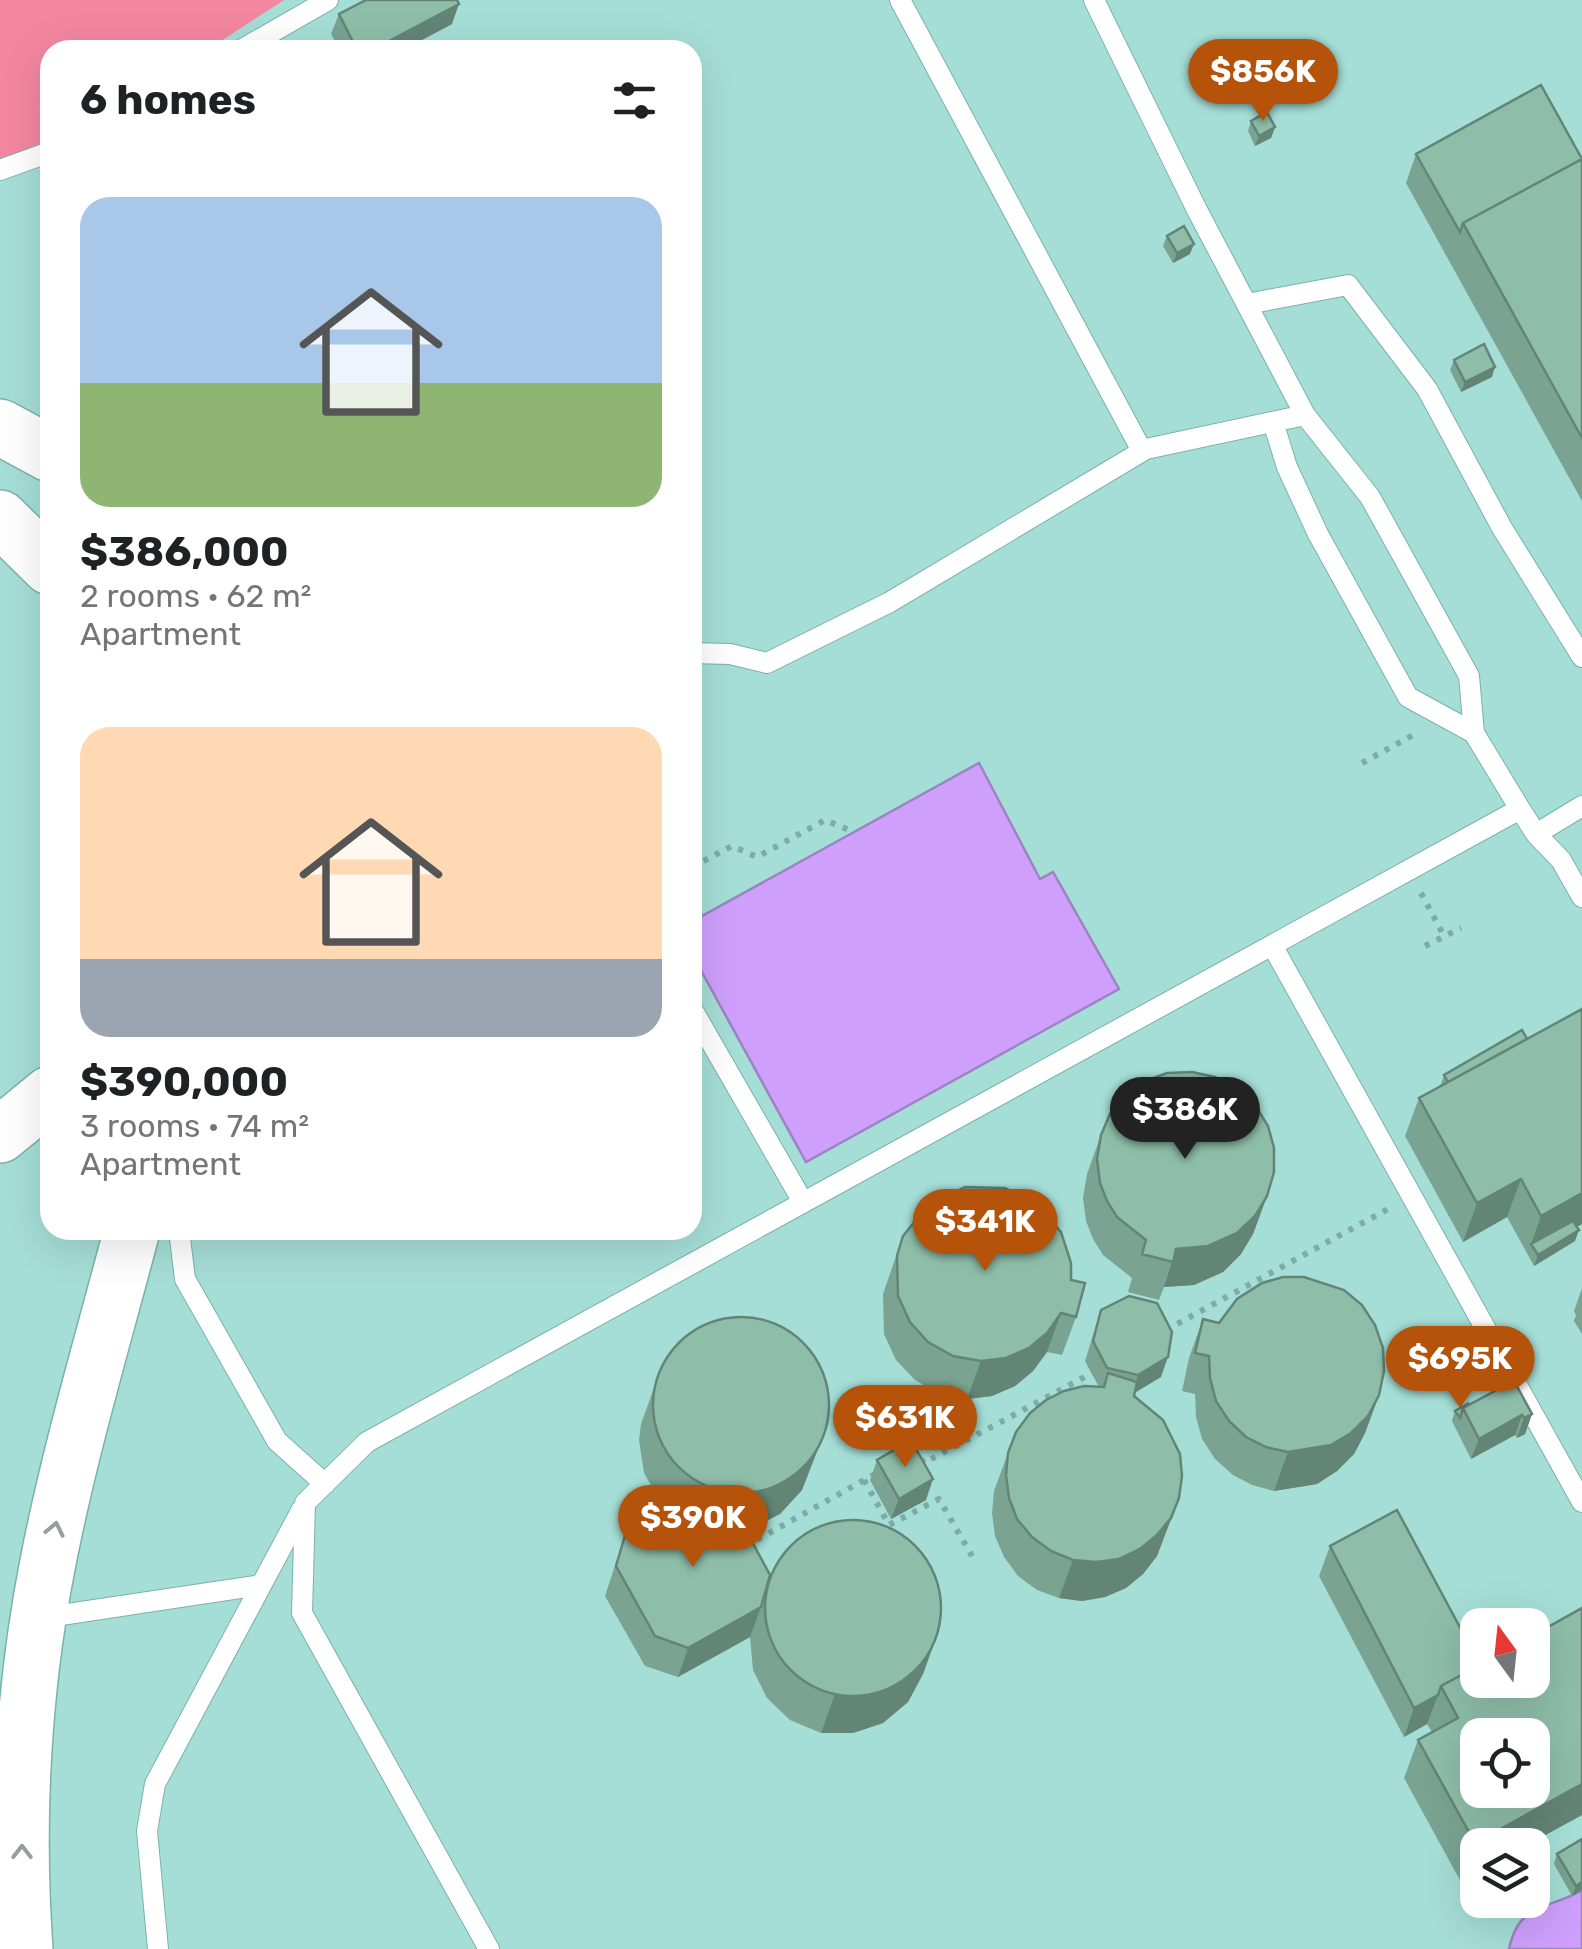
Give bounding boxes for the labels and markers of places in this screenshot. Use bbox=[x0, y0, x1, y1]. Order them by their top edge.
pin: $856K bbox=[1193, 39, 1333, 124]
pin: $386K bbox=[1115, 1077, 1255, 1162]
pin: $341K bbox=[915, 1189, 1055, 1274]
pin: $695K bbox=[1390, 1326, 1530, 1411]
pin: $631K bbox=[835, 1385, 975, 1470]
pin: $390K bbox=[623, 1485, 763, 1570]

